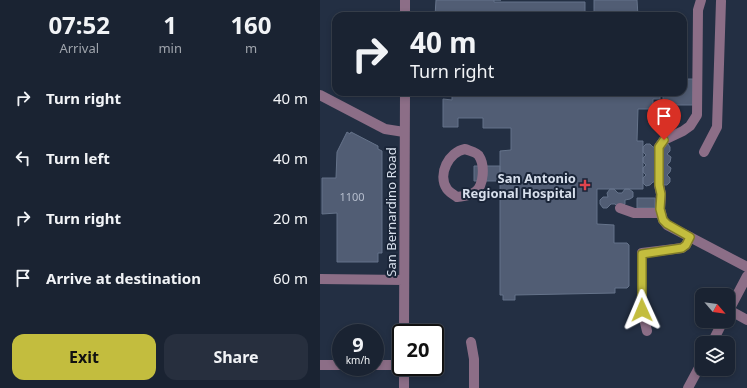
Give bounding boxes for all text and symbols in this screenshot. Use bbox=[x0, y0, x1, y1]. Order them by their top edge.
text: 07:52 bbox=[48, 8, 110, 41]
text: 1 bbox=[163, 8, 177, 41]
text: 160 bbox=[230, 8, 272, 41]
text: 40 m bbox=[410, 23, 477, 61]
icon: right bbox=[344, 28, 396, 80]
text: Arrival bbox=[59, 39, 99, 57]
text: min bbox=[158, 39, 182, 57]
text: m bbox=[245, 39, 257, 57]
text: Turn right bbox=[410, 59, 494, 83]
icon: right bbox=[12, 87, 34, 109]
text: Turn right bbox=[46, 88, 121, 108]
text: 40 m bbox=[273, 88, 308, 108]
pin bbox=[647, 99, 681, 140]
icon: arrive bbox=[653, 105, 675, 127]
icon: left bbox=[12, 147, 34, 169]
street label: San Bernardino Road bbox=[382, 147, 400, 277]
text: Turn left bbox=[46, 148, 110, 168]
text: 40 m bbox=[273, 148, 308, 168]
place label: San Antonio Regional Hospital bbox=[462, 169, 576, 202]
marker: San Antonio Regional Hospital bbox=[579, 179, 591, 191]
house number: 1100 bbox=[339, 189, 365, 204]
icon: right bbox=[12, 207, 34, 229]
text: Turn right bbox=[46, 208, 121, 228]
text: 20 m bbox=[273, 208, 308, 228]
icon: arrive bbox=[12, 267, 34, 289]
text: Arrive at destination bbox=[46, 268, 201, 288]
text: 60 m bbox=[273, 268, 308, 288]
north arrow bbox=[695, 288, 735, 328]
map controls bbox=[695, 288, 735, 376]
position arrow bbox=[621, 289, 663, 331]
speed limit sign: 20 bbox=[392, 324, 444, 376]
text: 9 bbox=[352, 331, 364, 358]
button: Exit bbox=[12, 334, 156, 380]
button: Share bbox=[164, 334, 308, 380]
button: layers bbox=[695, 336, 735, 376]
text: km/h bbox=[346, 353, 370, 367]

